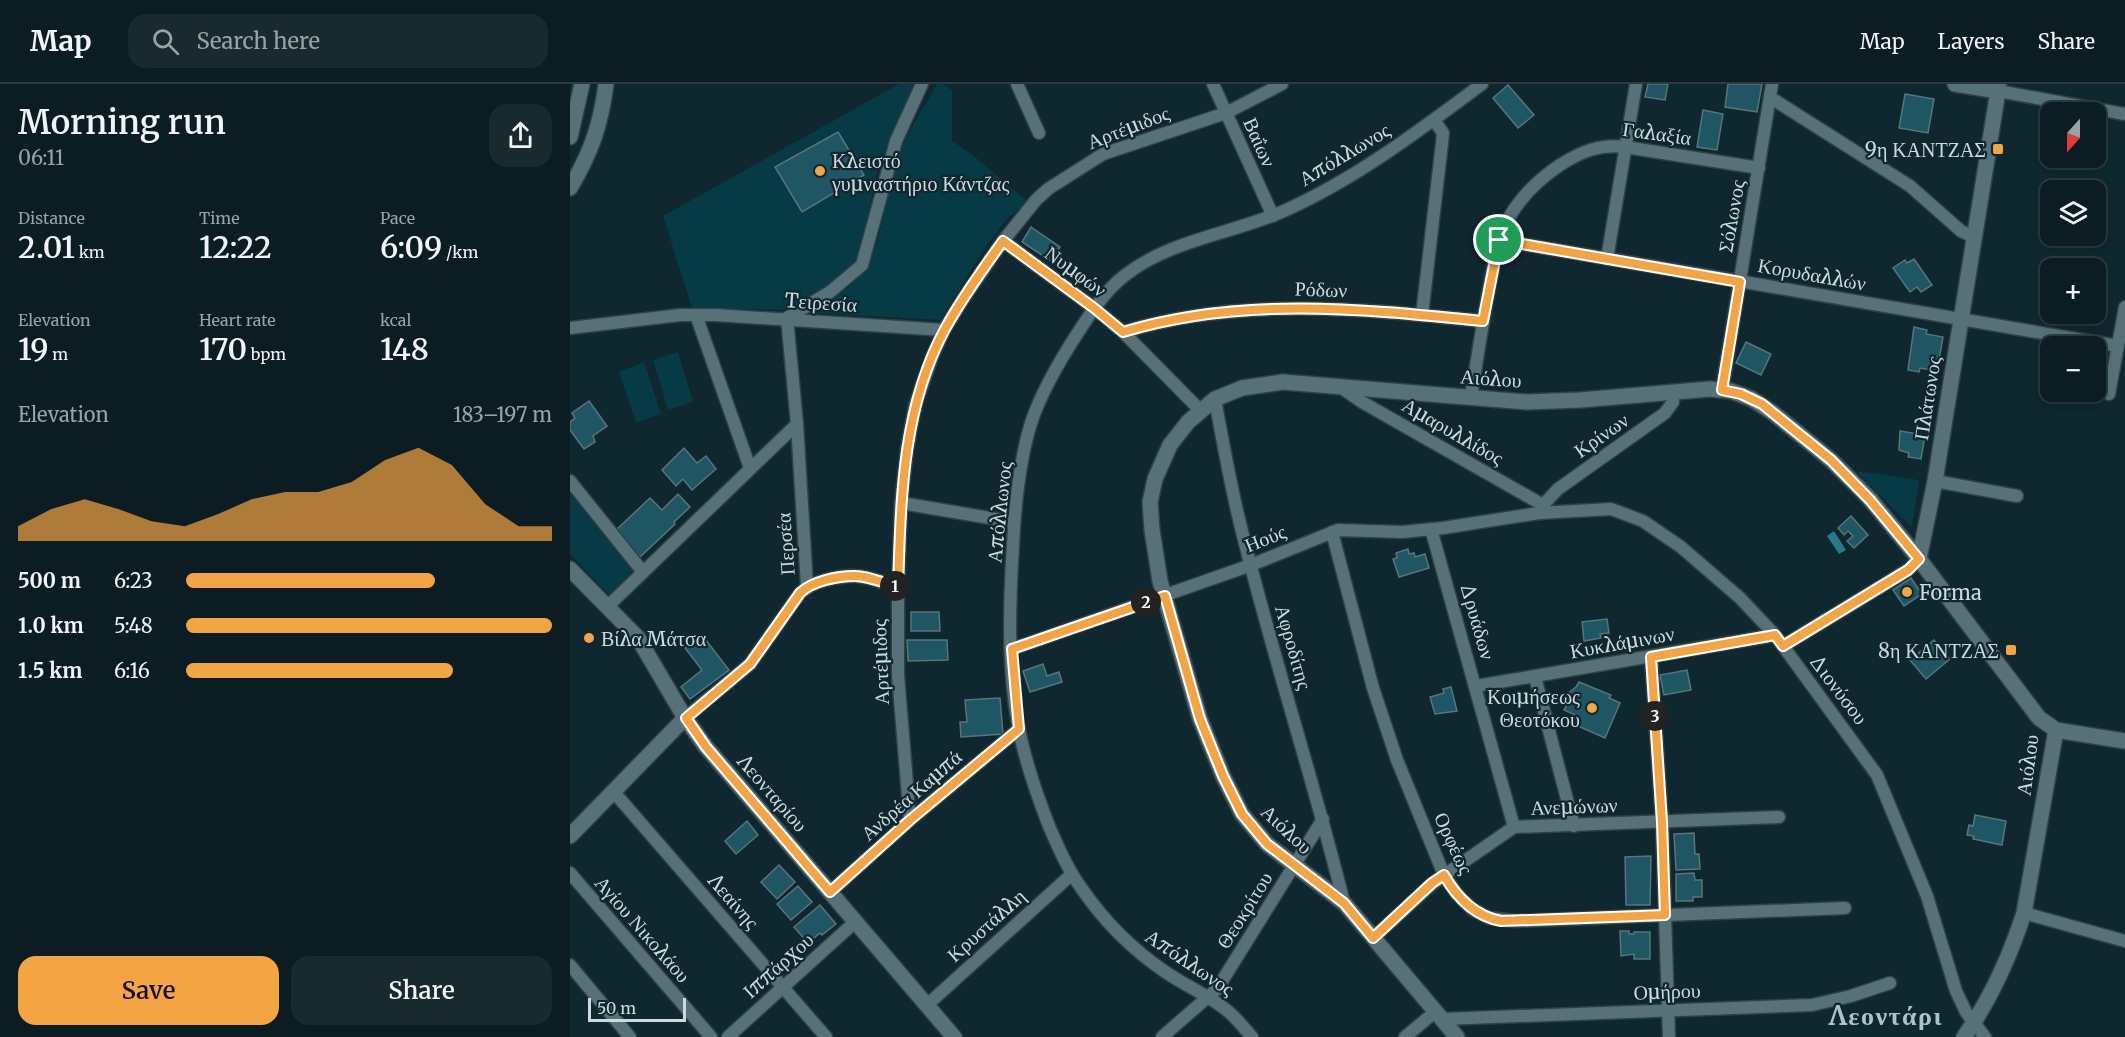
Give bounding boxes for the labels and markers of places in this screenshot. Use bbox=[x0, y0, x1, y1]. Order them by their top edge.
place label: 9η ΚΑΝΤΖΑΣ bbox=[1865, 137, 1986, 162]
marker: 9η ΚΑΝΤΖΑΣ bbox=[1991, 142, 2005, 156]
place label: Κλειστό γυμναστήριο Κάντζας bbox=[831, 148, 1009, 196]
marker: Κλειστό γυμναστήριο Κάντζας bbox=[813, 164, 827, 178]
pin bbox=[1473, 214, 1524, 265]
pin: 1 bbox=[880, 571, 910, 601]
place label: Forma bbox=[1919, 580, 1982, 605]
marker: Forma bbox=[1900, 585, 1914, 599]
pin: 2 bbox=[1131, 587, 1161, 617]
place label: Βίλα Μάτσα bbox=[601, 626, 707, 651]
marker: Βίλα Μάτσα bbox=[582, 631, 596, 645]
place label: 8η ΚΑΝΤΖΑΣ bbox=[1878, 638, 1999, 663]
marker: 8η ΚΑΝΤΖΑΣ bbox=[2004, 643, 2018, 657]
place label: Κοιμήσεως Θεοτόκου bbox=[1487, 684, 1580, 732]
marker: Κοιμήσεως Θεοτόκου bbox=[1585, 701, 1599, 715]
pin: 3 bbox=[1640, 701, 1670, 731]

